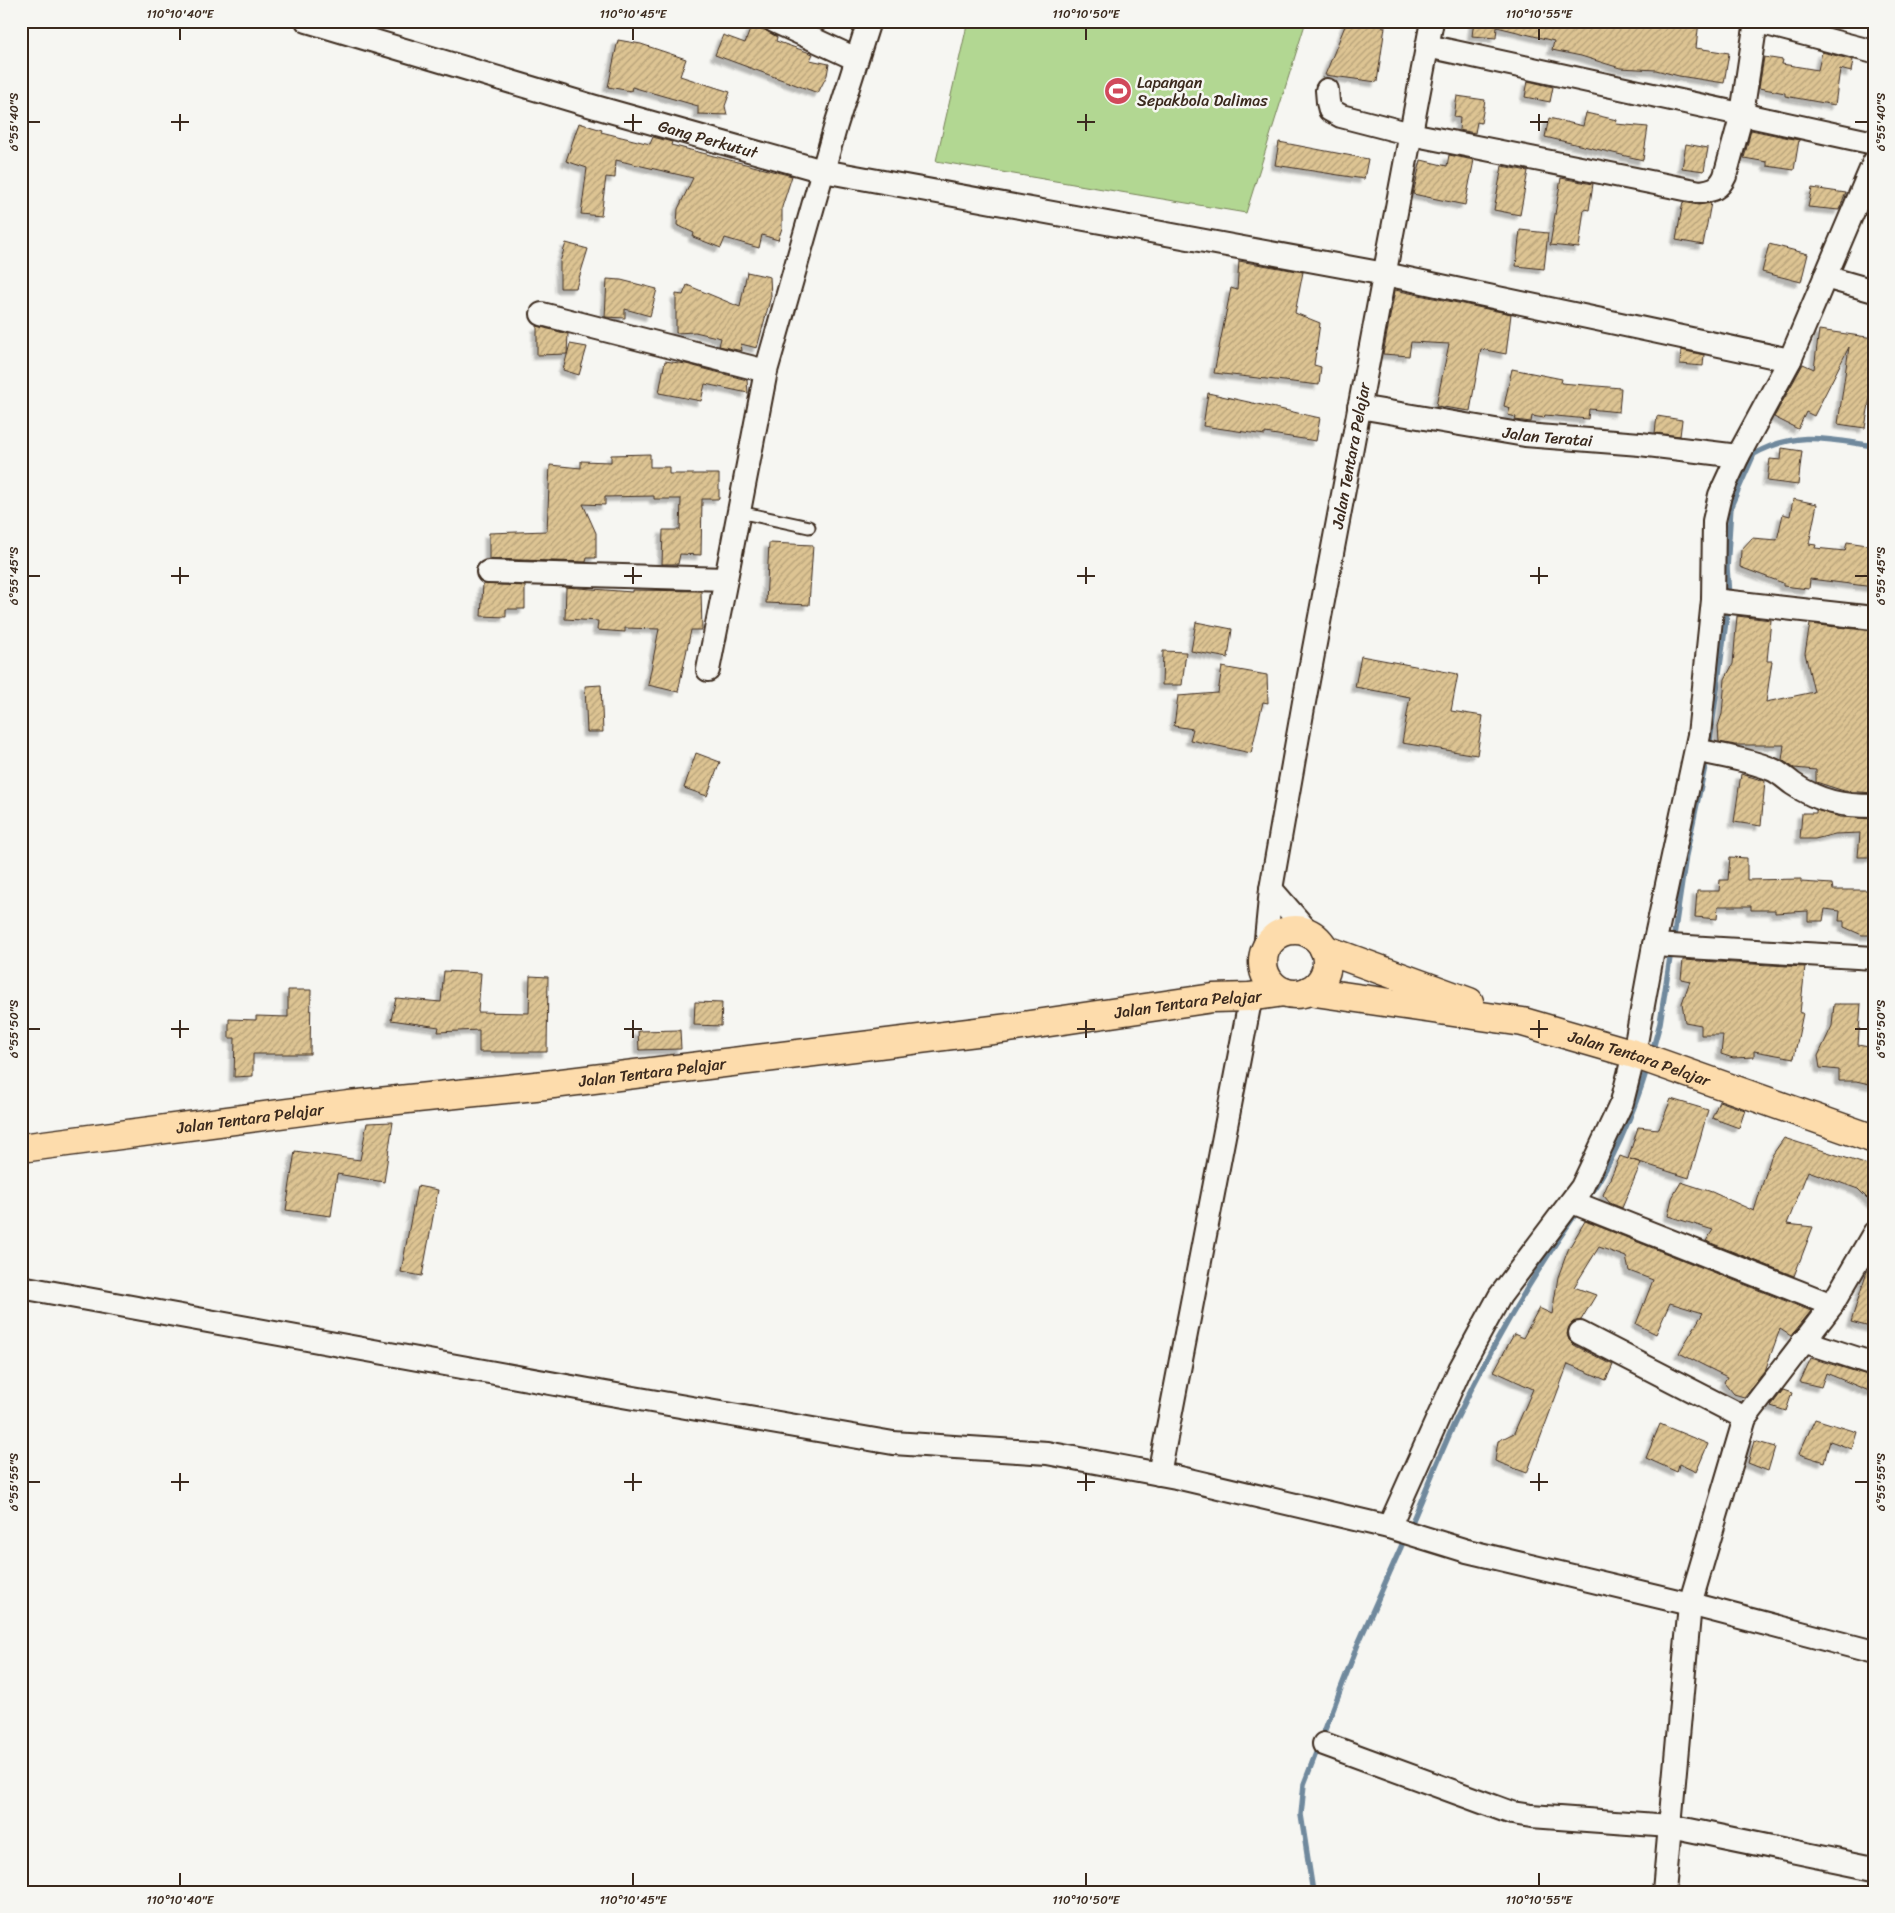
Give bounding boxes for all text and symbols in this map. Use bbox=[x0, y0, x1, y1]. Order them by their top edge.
text: 110°10'40"E bbox=[147, 3, 215, 25]
text: 110°10'45"E bbox=[600, 3, 668, 25]
text: 110°10'50"E bbox=[1053, 3, 1121, 25]
text: 110°10'55"E bbox=[1506, 3, 1574, 25]
place label: Lapangan Sepakbola Dalimas bbox=[1137, 68, 1268, 115]
sports icon: Lapangan Sepakbola Dalimas bbox=[1103, 76, 1133, 106]
text: 6°55'40"S bbox=[3, 92, 25, 151]
text: 6°55'40"S bbox=[1870, 92, 1892, 151]
street label: Gang Perkutut bbox=[655, 111, 762, 167]
street label: Jalan Tentara Pelajar bbox=[1323, 379, 1379, 532]
street label: Jalan Teratai bbox=[1500, 417, 1594, 455]
text: 6°55'45"S bbox=[3, 546, 25, 605]
text: 6°55'45"S bbox=[1870, 546, 1892, 605]
street label: Jalan Tentara Pelajar bbox=[1111, 981, 1265, 1027]
text: 6°55'50"S bbox=[3, 999, 25, 1058]
text: 6°55'50"S bbox=[1870, 999, 1892, 1058]
street label: Jalan Tentara Pelajar bbox=[1564, 1021, 1716, 1095]
street label: Jalan Tentara Pelajar bbox=[576, 1049, 729, 1096]
street label: Jalan Tentara Pelajar bbox=[174, 1094, 327, 1143]
text: 6°55'55"S bbox=[3, 1452, 25, 1511]
text: 6°55'55"S bbox=[1870, 1452, 1892, 1511]
text: 110°10'40"E bbox=[147, 1889, 215, 1911]
text: 110°10'45"E bbox=[600, 1889, 668, 1911]
text: 110°10'50"E bbox=[1053, 1889, 1121, 1911]
text: 110°10'55"E bbox=[1506, 1889, 1574, 1911]

